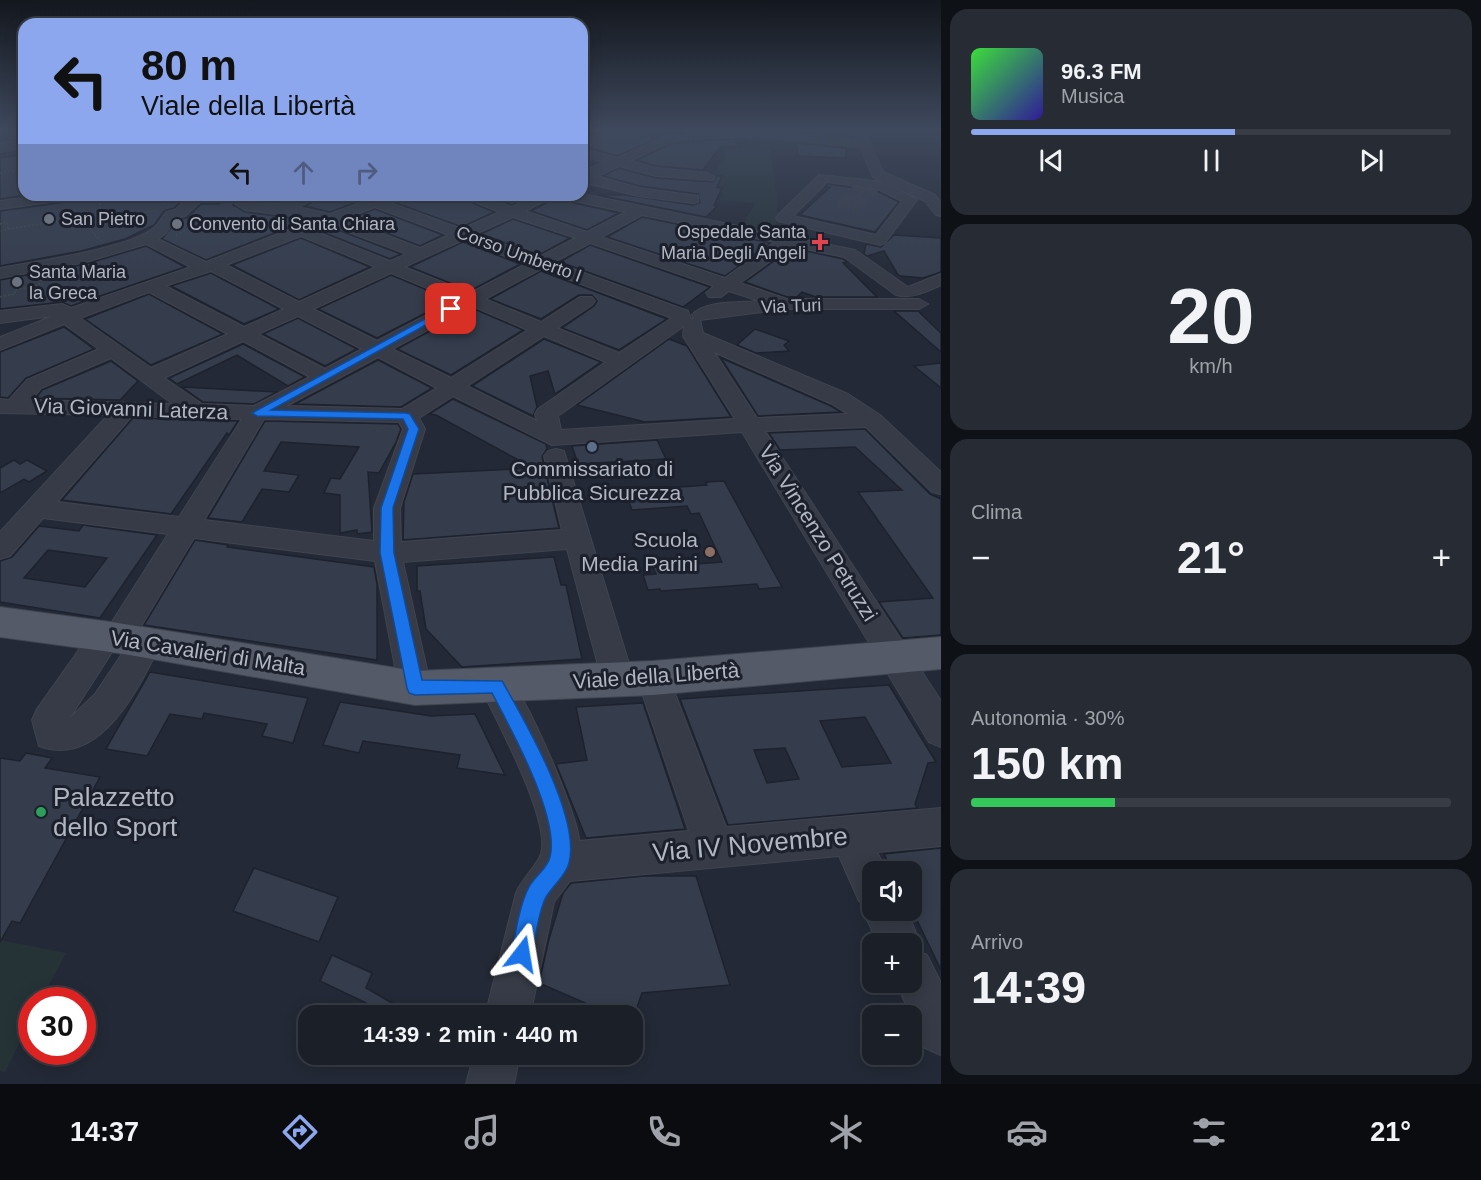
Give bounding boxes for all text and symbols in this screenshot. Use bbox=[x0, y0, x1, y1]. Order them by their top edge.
icon: left bbox=[42, 42, 120, 120]
text: 80 m bbox=[141, 42, 237, 89]
text: 96.3 FM bbox=[1061, 59, 1142, 84]
text: Musica bbox=[1061, 85, 1124, 107]
text: Viale della Libertà bbox=[141, 91, 355, 121]
icon: previous bbox=[1035, 144, 1068, 177]
icon: pause bbox=[1195, 144, 1228, 177]
icon: next bbox=[1355, 144, 1388, 177]
icon: left bbox=[224, 156, 257, 189]
icon: ahead bbox=[287, 156, 320, 189]
icon: right bbox=[350, 156, 383, 189]
place label: San Pietro bbox=[61, 209, 145, 229]
marker: San Pietro bbox=[42, 212, 56, 226]
place label: Convento di Santa Chiara bbox=[189, 214, 396, 234]
marker: Convento di Santa Chiara bbox=[170, 217, 184, 231]
street label: Corso Umberto I bbox=[454, 222, 584, 286]
place label: Ospedale Santa Maria Degli Angeli bbox=[661, 222, 807, 263]
marker: Ospedale Santa Maria Degli Angeli bbox=[811, 233, 829, 251]
place label: Santa Maria la Greca bbox=[29, 262, 127, 303]
text: 20 bbox=[1168, 272, 1254, 360]
marker: Santa Maria la Greca bbox=[10, 275, 24, 289]
pin bbox=[425, 283, 476, 334]
icon: arrive bbox=[434, 292, 467, 325]
street label: Via Turi bbox=[760, 295, 822, 317]
text: km/h bbox=[1189, 355, 1233, 377]
street label: Via Giovanni Laterza bbox=[33, 394, 229, 423]
marker: Commissariato di Pubblica Sicurezza bbox=[585, 440, 599, 454]
street label: Via Vincenzo Petruzzi bbox=[755, 440, 882, 625]
place label: Commissariato di Pubblica Sicurezza bbox=[503, 457, 682, 504]
text: Clima bbox=[971, 501, 1022, 523]
place label: Scuola Media Parini bbox=[581, 528, 698, 575]
text: 21° bbox=[1177, 532, 1245, 583]
text: − bbox=[971, 539, 990, 576]
text: + bbox=[1432, 539, 1451, 576]
marker: Scuola Media Parini bbox=[703, 545, 717, 559]
street label: Via Cavalieri di Malta bbox=[109, 626, 307, 679]
street label: Viale della Libertà bbox=[572, 658, 740, 693]
text: Autonomia · 30% bbox=[971, 707, 1124, 729]
text: 150 km bbox=[971, 738, 1124, 789]
place label: Palazzetto dello Sport bbox=[53, 782, 178, 842]
marker: Palazzetto dello Sport bbox=[34, 805, 48, 819]
street label: Via IV Novembre bbox=[651, 821, 849, 867]
map controls bbox=[862, 861, 922, 1065]
button: sound bbox=[862, 861, 922, 921]
position arrow bbox=[490, 922, 554, 986]
text: Arrivo bbox=[971, 931, 1023, 953]
button: + bbox=[862, 933, 922, 993]
text: 14:39 bbox=[971, 962, 1086, 1013]
speed limit sign: 30 bbox=[18, 987, 96, 1065]
button: − bbox=[862, 1005, 922, 1065]
text: 14:39 · 2 min · 440 m bbox=[363, 1022, 578, 1047]
icon: directions bbox=[279, 1111, 321, 1153]
icon: music bbox=[461, 1111, 503, 1153]
icon: phone bbox=[643, 1111, 685, 1153]
icon: climate bbox=[825, 1111, 867, 1153]
icon: car bbox=[1006, 1111, 1048, 1153]
icon: filters bbox=[1188, 1111, 1230, 1153]
text: 14:37 bbox=[70, 1117, 139, 1147]
text: 21° bbox=[1370, 1117, 1411, 1147]

